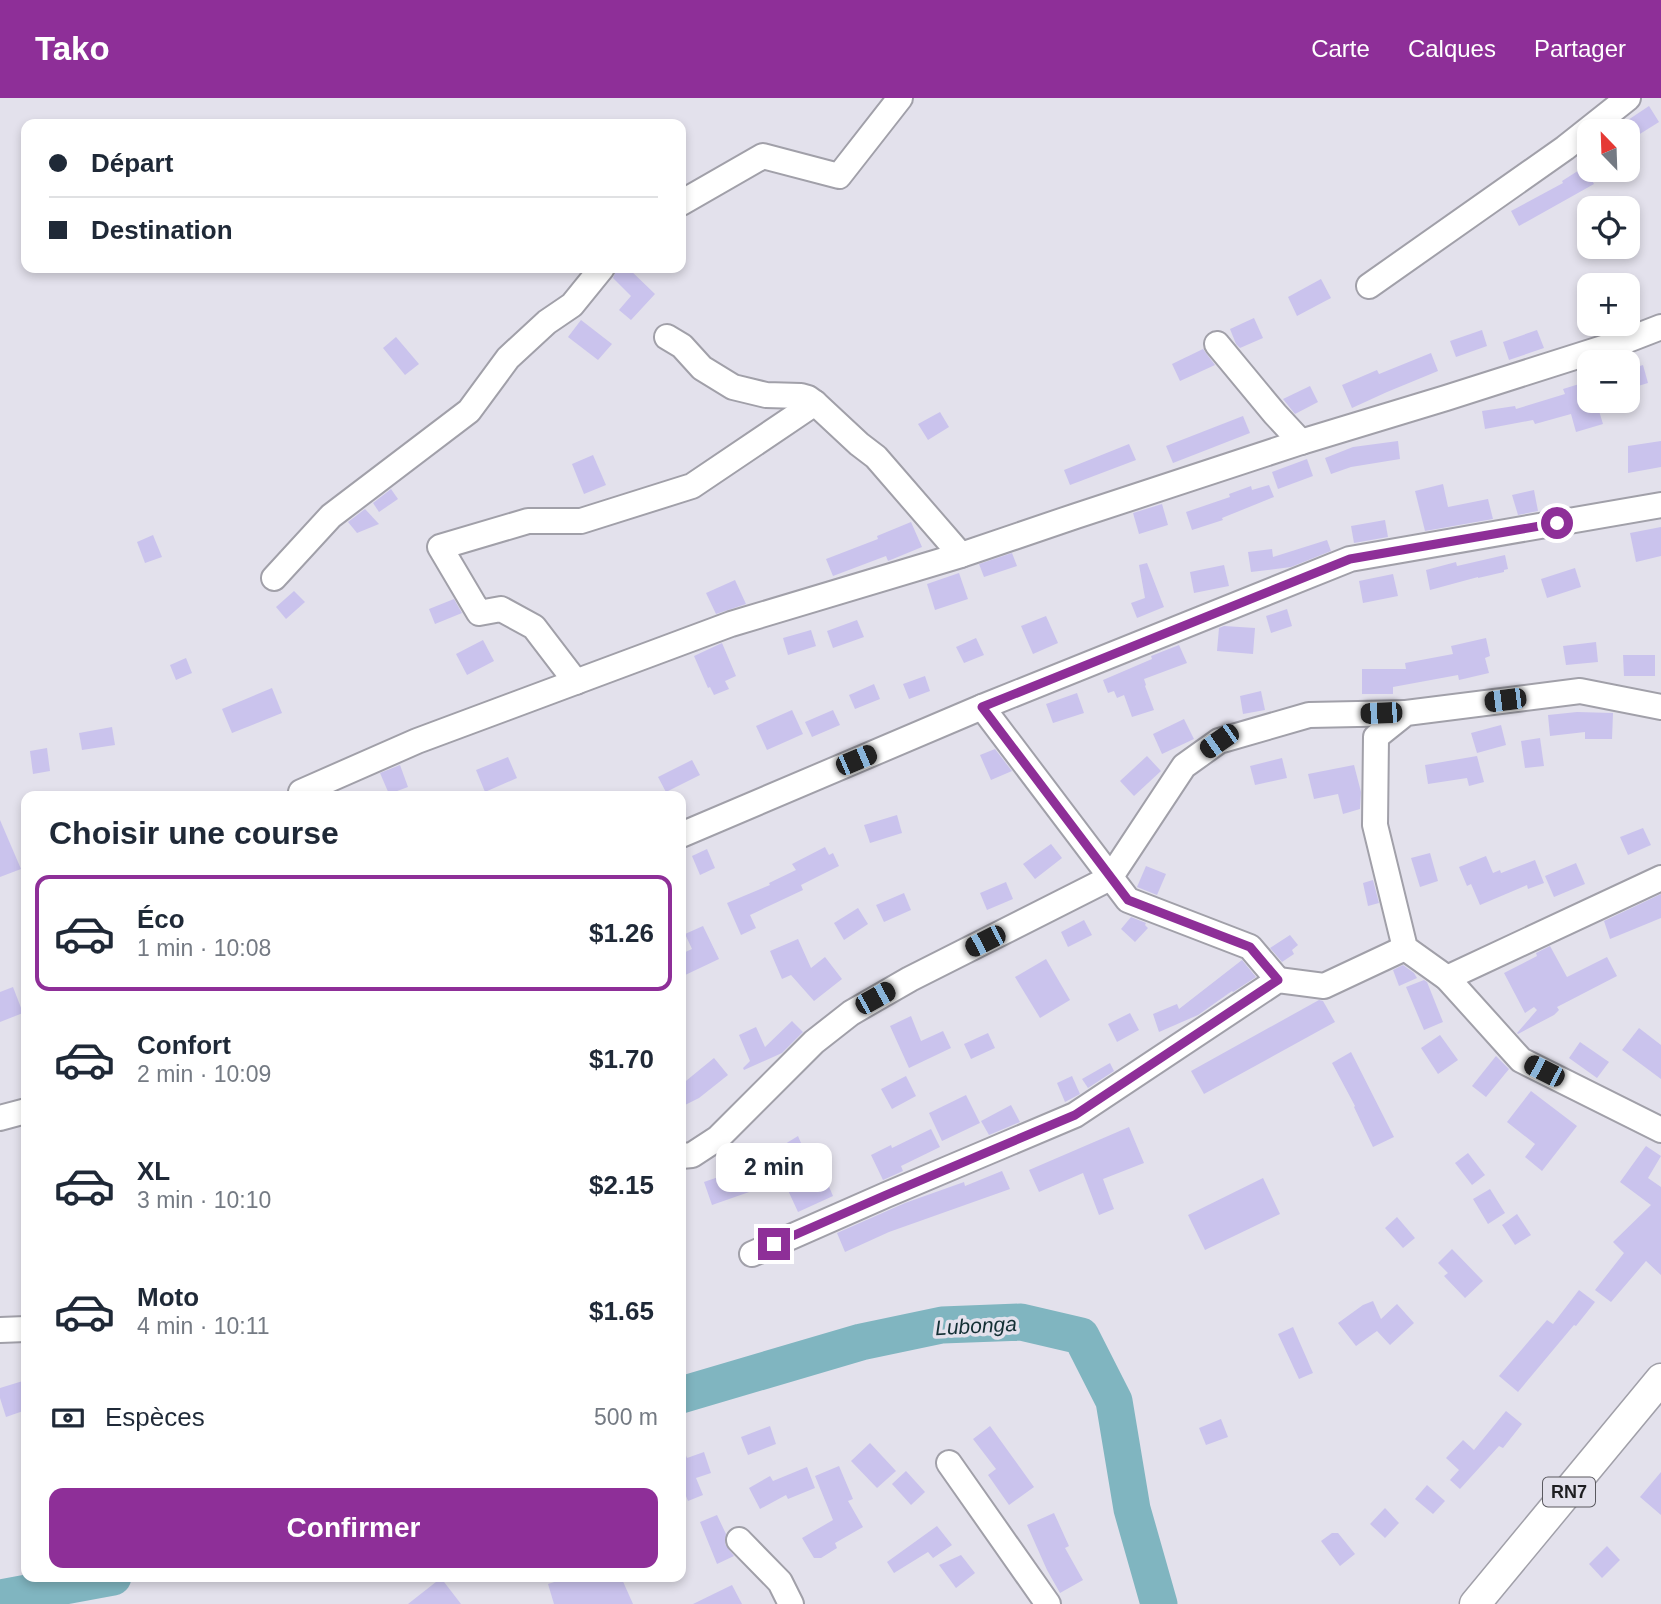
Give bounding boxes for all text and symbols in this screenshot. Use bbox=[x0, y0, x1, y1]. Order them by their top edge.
text: Tako bbox=[35, 30, 110, 67]
text: Carte bbox=[1311, 35, 1370, 62]
text: Calques bbox=[1408, 35, 1496, 62]
text: Partager bbox=[1534, 35, 1626, 62]
north arrow bbox=[1577, 119, 1640, 182]
map controls bbox=[1577, 119, 1640, 413]
text: Départ bbox=[91, 148, 173, 178]
button: locate bbox=[1577, 196, 1640, 259]
text: Destination bbox=[91, 215, 233, 245]
button: + bbox=[1577, 273, 1640, 336]
button: − bbox=[1577, 350, 1640, 413]
route start bbox=[1541, 507, 1573, 539]
car bbox=[1483, 687, 1528, 713]
car bbox=[1360, 702, 1403, 724]
car bbox=[1196, 720, 1243, 762]
car bbox=[833, 742, 880, 778]
text: Choisir une course bbox=[49, 815, 339, 851]
icon: car bbox=[53, 902, 116, 965]
text: Éco bbox=[137, 904, 185, 934]
text: $1.26 bbox=[589, 918, 654, 948]
car bbox=[962, 922, 1009, 960]
text: 1 min · 10:08 bbox=[137, 935, 271, 961]
car bbox=[852, 979, 899, 1017]
icon: car bbox=[53, 1028, 116, 1091]
text: Confort bbox=[137, 1030, 231, 1060]
text: $1.70 bbox=[589, 1044, 654, 1074]
car bbox=[1521, 1052, 1568, 1090]
text: 2 min · 10:09 bbox=[137, 1061, 271, 1087]
callout: 2 min bbox=[716, 1142, 832, 1192]
icon: car bbox=[53, 1154, 116, 1217]
text: 2 min bbox=[744, 1154, 804, 1180]
text: XL bbox=[137, 1156, 170, 1186]
text: $2.15 bbox=[589, 1170, 654, 1200]
text: 3 min · 10:10 bbox=[137, 1187, 271, 1213]
route end bbox=[758, 1228, 790, 1260]
icon: car bbox=[53, 1280, 116, 1343]
text: Moto bbox=[137, 1282, 199, 1312]
text: $1.65 bbox=[589, 1296, 654, 1326]
water label: Lubonga bbox=[935, 1312, 1017, 1339]
text: 4 min · 10:11 bbox=[137, 1313, 270, 1339]
icon: cash bbox=[49, 1399, 87, 1437]
text: Espèces bbox=[105, 1402, 205, 1432]
text: 500 m bbox=[594, 1404, 658, 1430]
road number: RN7 bbox=[1543, 1478, 1595, 1506]
button: Confirmer bbox=[49, 1488, 658, 1568]

